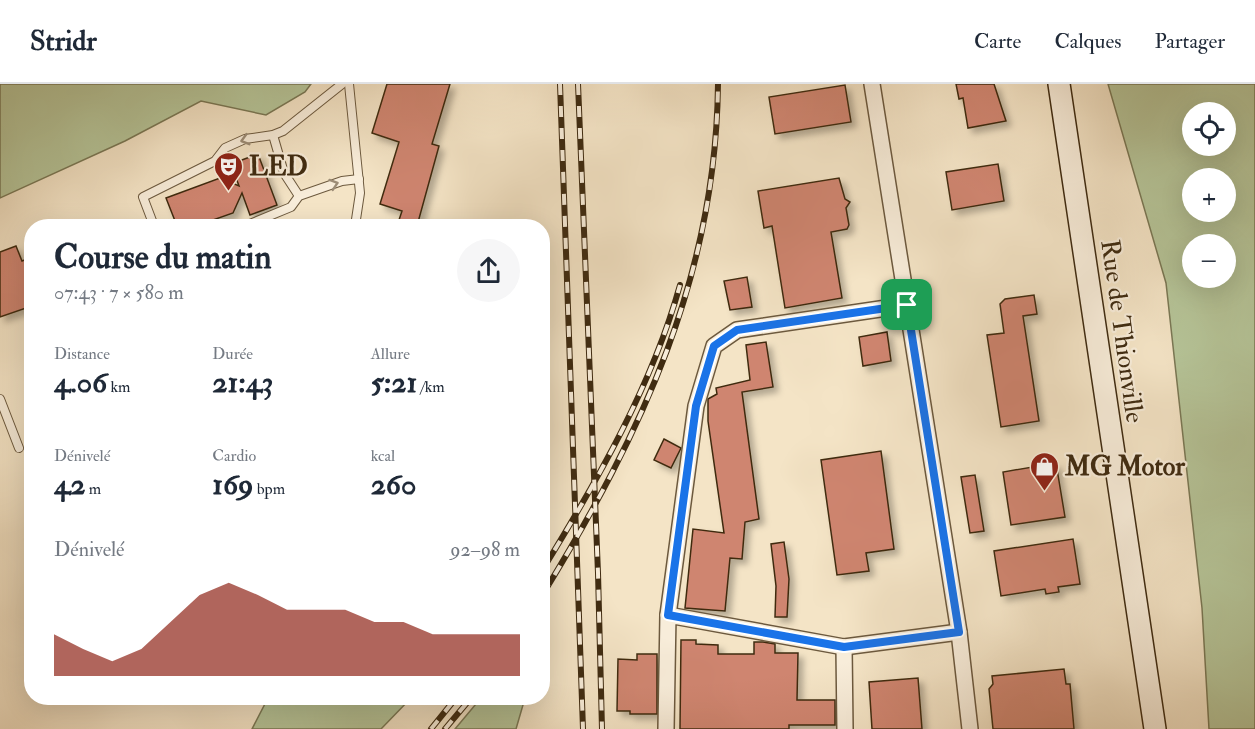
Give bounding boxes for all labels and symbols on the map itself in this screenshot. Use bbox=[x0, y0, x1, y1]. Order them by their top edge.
one-way arrow bbox=[240, 133, 250, 146]
theatre icon: LED bbox=[212, 150, 244, 192]
place label: LED bbox=[249, 151, 308, 183]
one-way arrow bbox=[328, 179, 339, 191]
street label: Rue de Thionville bbox=[1093, 237, 1151, 425]
pin bbox=[881, 279, 932, 330]
shop icon: MG Motor bbox=[1028, 450, 1060, 492]
place label: MG Motor bbox=[1064, 451, 1185, 483]

